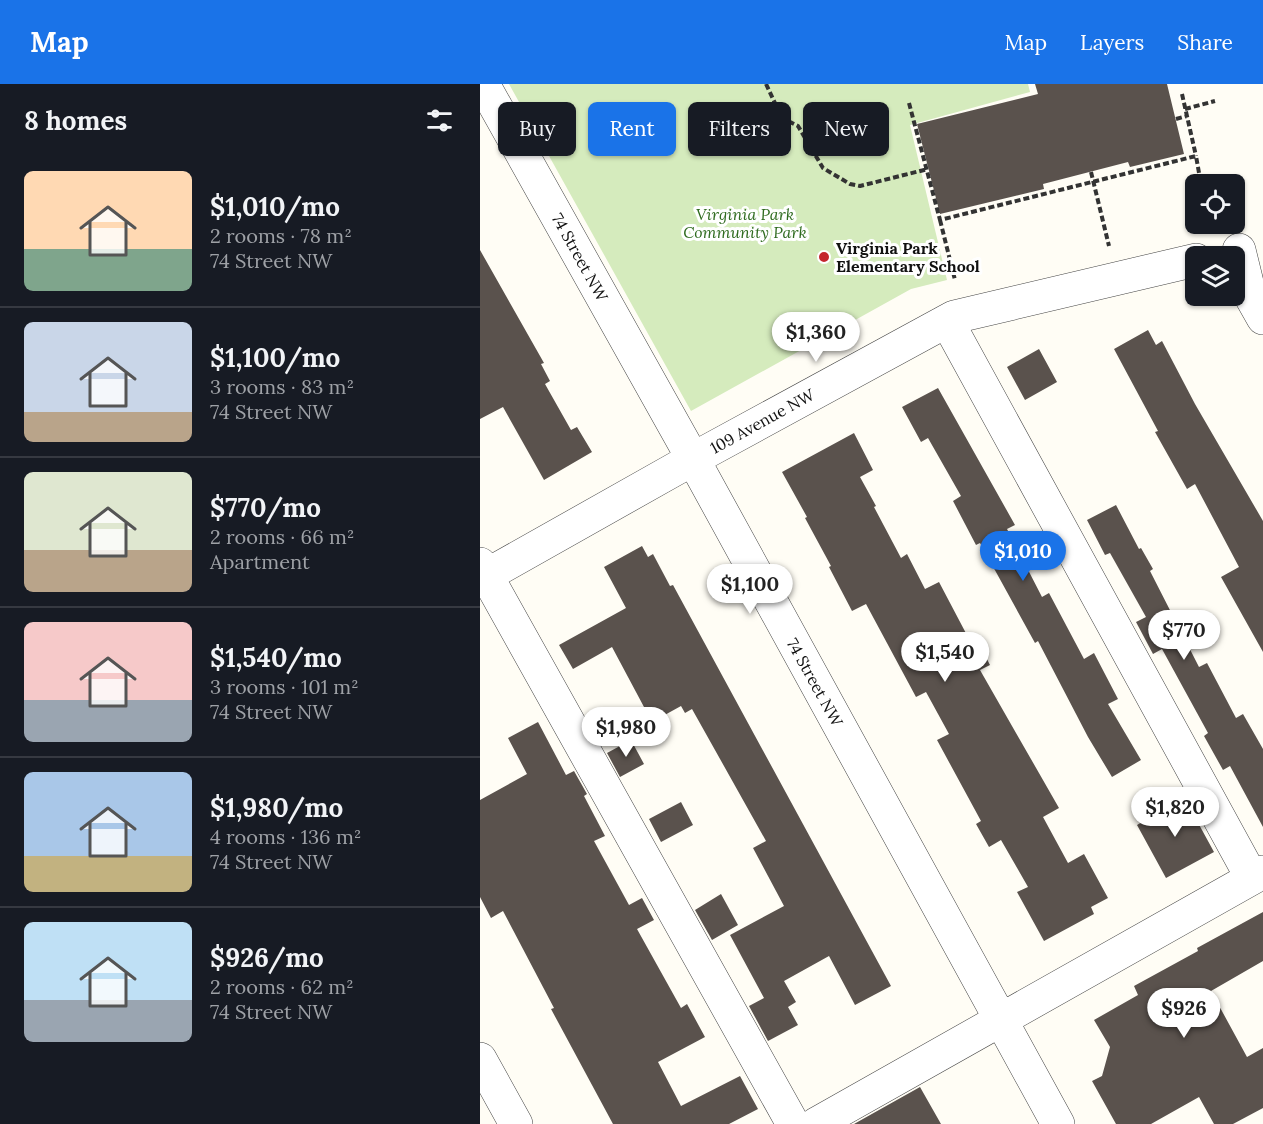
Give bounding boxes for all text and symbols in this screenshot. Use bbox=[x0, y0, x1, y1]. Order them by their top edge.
text: Map bbox=[30, 24, 89, 60]
text: Map bbox=[1004, 29, 1047, 56]
text: Layers bbox=[1080, 29, 1144, 56]
text: Share bbox=[1177, 29, 1233, 56]
chip: Buy bbox=[498, 102, 576, 156]
chip: Rent bbox=[588, 102, 676, 156]
chip: Filters bbox=[688, 102, 791, 156]
chip: New bbox=[803, 102, 889, 156]
text: 8 homes bbox=[24, 104, 127, 137]
icon: filters bbox=[423, 104, 456, 137]
map controls bbox=[1185, 174, 1245, 306]
button: locate bbox=[1185, 174, 1245, 234]
text: $1,010/mo bbox=[210, 190, 340, 223]
icon: home bbox=[72, 195, 144, 267]
park label: Virginia Park Community Park bbox=[683, 204, 807, 242]
street label: 74 Street NW bbox=[548, 209, 613, 306]
text: 2 rooms · 78 m² bbox=[210, 223, 352, 248]
place label: Virginia Park Elementary School bbox=[836, 238, 980, 276]
button: layers bbox=[1185, 246, 1245, 306]
text: 74 Street NW bbox=[210, 248, 332, 273]
marker: Virginia Park Elementary School bbox=[817, 250, 831, 264]
pin: $1,360 bbox=[767, 312, 865, 363]
text: $1,360 bbox=[786, 319, 846, 344]
text: $1,100/mo bbox=[210, 341, 340, 374]
icon: home bbox=[72, 346, 144, 418]
text: 3 rooms · 83 m² bbox=[210, 374, 354, 399]
street label: 109 Avenue NW bbox=[706, 384, 818, 458]
text: 74 Street NW bbox=[210, 399, 332, 424]
text: $770/mo bbox=[210, 491, 321, 524]
icon: home bbox=[72, 496, 144, 568]
text: 2 rooms · 66 m² bbox=[210, 524, 355, 549]
pin: $1,010 bbox=[974, 531, 1072, 582]
text: $1,010 bbox=[994, 538, 1052, 563]
text: Apartment bbox=[210, 549, 310, 574]
pin: $1,100 bbox=[701, 564, 799, 615]
text: $1,100 bbox=[721, 571, 779, 596]
pin: $770 bbox=[1148, 610, 1220, 661]
text: $770 bbox=[1162, 617, 1206, 642]
pin: $1,540 bbox=[896, 632, 994, 683]
street label: 74 Street NW bbox=[783, 634, 848, 731]
text: $1,540 bbox=[915, 639, 975, 664]
text: $1,540/mo bbox=[210, 641, 342, 674]
icon: home bbox=[72, 646, 144, 718]
text: 3 rooms · 101 m² bbox=[210, 674, 359, 699]
text: 74 Street NW bbox=[210, 699, 332, 724]
pin: $1,980 bbox=[577, 707, 675, 758]
text: $1,980 bbox=[596, 714, 656, 739]
pin: $1,820 bbox=[1126, 787, 1224, 838]
text: $1,980/mo bbox=[210, 791, 343, 824]
text: $1,820 bbox=[1145, 794, 1205, 819]
icon: home bbox=[72, 796, 144, 868]
text: 4 rooms · 136 m² bbox=[210, 824, 362, 849]
text: 74 Street NW bbox=[210, 849, 332, 874]
text: $926/mo bbox=[210, 941, 324, 974]
icon: home bbox=[72, 946, 144, 1018]
text: 2 rooms · 62 m² bbox=[210, 974, 354, 999]
pin: $926 bbox=[1148, 988, 1220, 1039]
text: $926 bbox=[1161, 995, 1207, 1020]
text: 74 Street NW bbox=[210, 999, 332, 1024]

